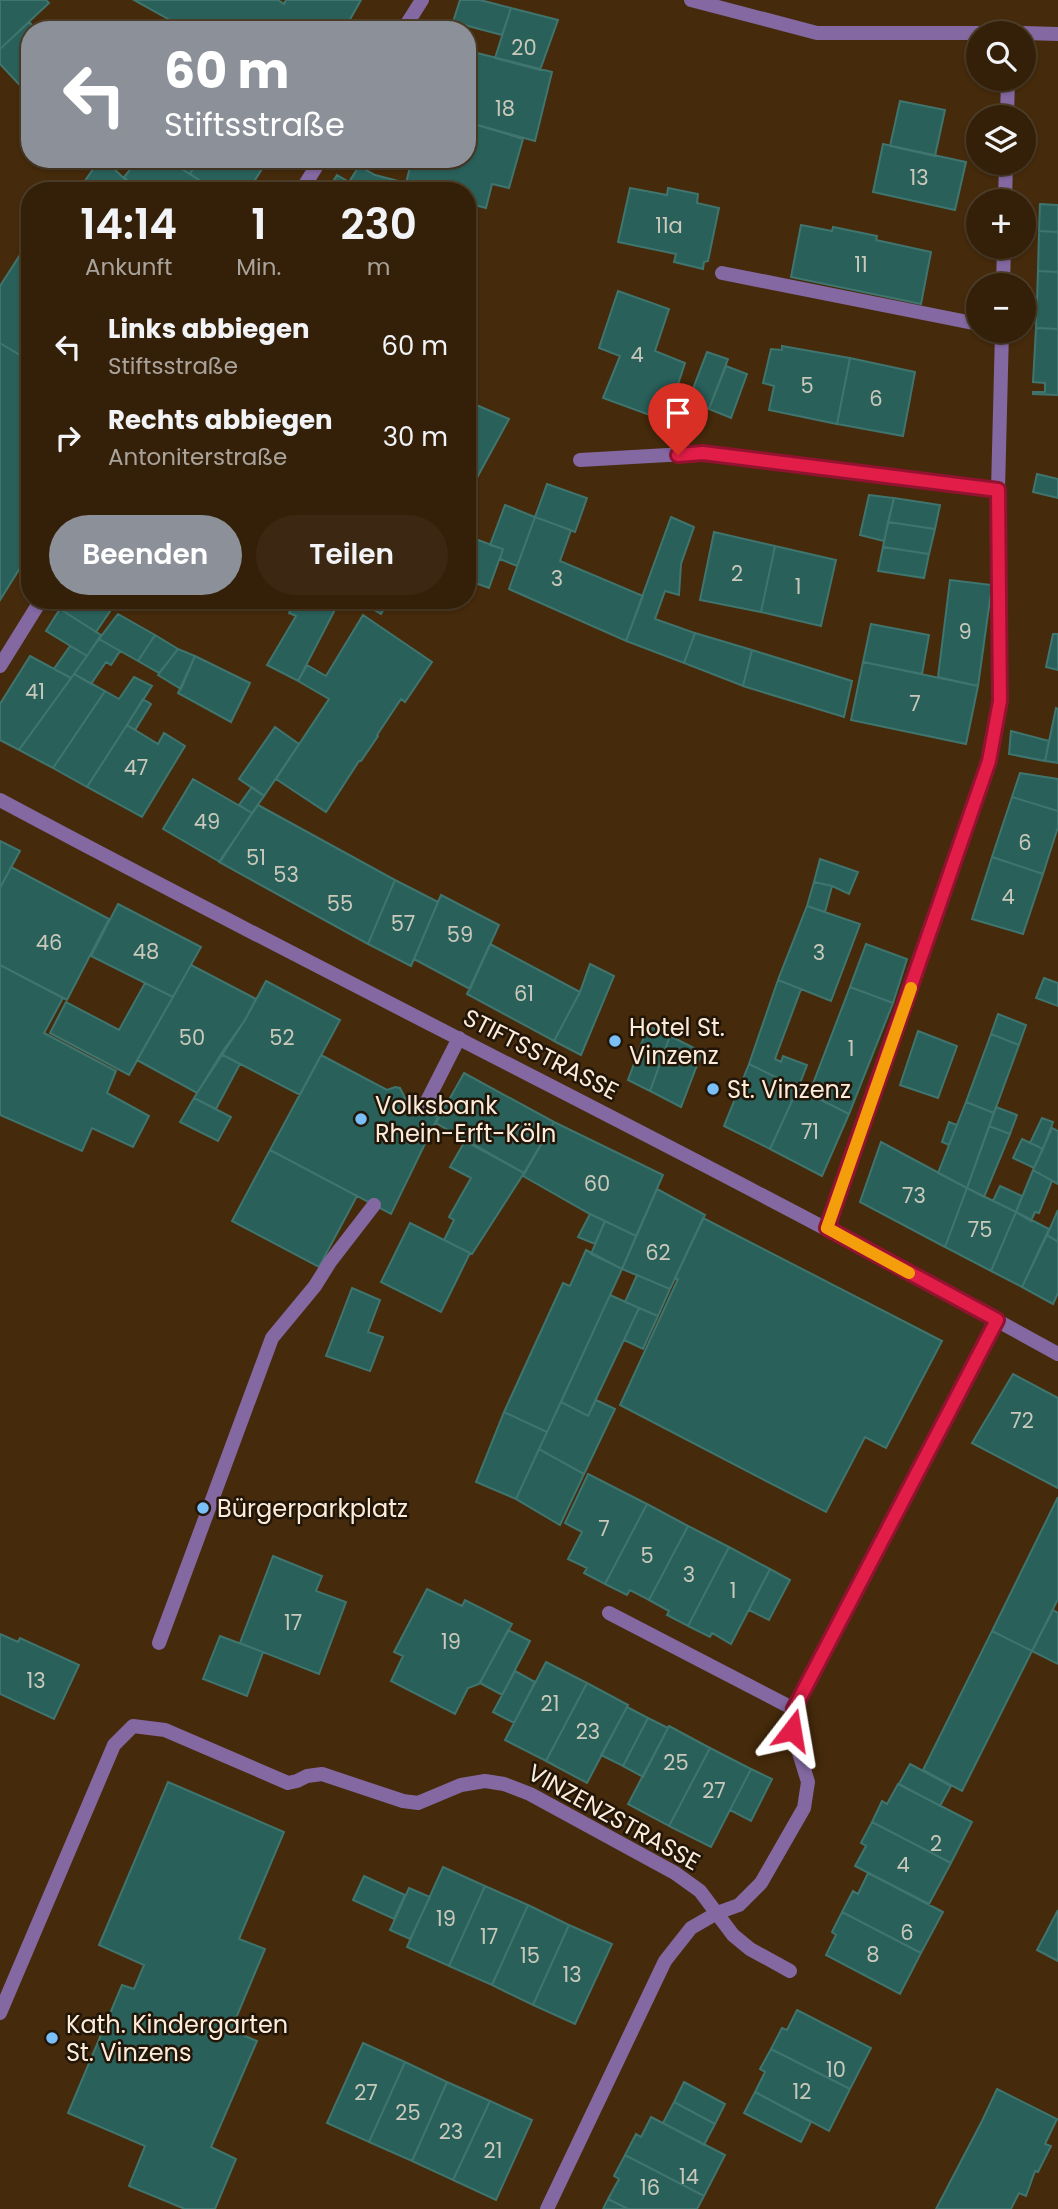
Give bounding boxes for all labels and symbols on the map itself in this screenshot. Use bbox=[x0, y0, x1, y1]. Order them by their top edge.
house number: 20 bbox=[511, 33, 537, 62]
house number: 18 bbox=[495, 94, 515, 123]
house number: 13 bbox=[909, 163, 929, 192]
house number: 11a bbox=[655, 211, 683, 240]
house number: 11 bbox=[854, 250, 868, 279]
house number: 4 bbox=[630, 340, 644, 369]
house number: 5 bbox=[800, 371, 814, 400]
pin bbox=[648, 383, 708, 455]
house number: 6 bbox=[869, 384, 883, 413]
house number: 2 bbox=[731, 559, 743, 588]
house number: 3 bbox=[551, 564, 563, 593]
house number: 1 bbox=[795, 572, 801, 601]
house number: 9 bbox=[958, 617, 972, 646]
house number: 41 bbox=[25, 677, 45, 706]
house number: 7 bbox=[909, 689, 921, 718]
house number: 47 bbox=[124, 753, 148, 782]
house number: 49 bbox=[194, 807, 220, 836]
house number: 6 bbox=[1018, 828, 1032, 857]
house number: 51 bbox=[246, 843, 266, 872]
house number: 53 bbox=[273, 860, 299, 889]
house number: 4 bbox=[1001, 882, 1015, 911]
house number: 55 bbox=[327, 889, 353, 918]
house number: 57 bbox=[391, 909, 415, 938]
house number: 59 bbox=[447, 920, 473, 949]
house number: 46 bbox=[36, 928, 62, 957]
house number: 48 bbox=[133, 937, 159, 966]
house number: 3 bbox=[813, 938, 825, 967]
house number: 61 bbox=[514, 979, 534, 1008]
street label: STIFTSSTRASSE bbox=[458, 1001, 624, 1107]
place label: Hotel St. Vinzenz bbox=[629, 1011, 725, 1072]
house number: 50 bbox=[179, 1023, 205, 1052]
house number: 52 bbox=[269, 1023, 295, 1052]
marker: Hotel St. Vinzenz bbox=[607, 1033, 623, 1049]
house number: 1 bbox=[848, 1034, 854, 1063]
place label: St. Vinzenz bbox=[727, 1073, 851, 1106]
marker: St. Vinzenz bbox=[705, 1081, 721, 1097]
place label: Volksbank Rhein-Erft-Köln bbox=[375, 1089, 556, 1150]
marker: Volksbank Rhein-Erft-Köln bbox=[353, 1111, 369, 1127]
house number: 71 bbox=[801, 1117, 819, 1146]
house number: 60 bbox=[584, 1169, 610, 1198]
house number: 73 bbox=[902, 1181, 926, 1210]
house number: 75 bbox=[968, 1215, 992, 1244]
house number: 62 bbox=[645, 1238, 671, 1267]
house number: 72 bbox=[1010, 1406, 1034, 1435]
place label: Bürgerparkplatz bbox=[217, 1492, 408, 1525]
marker: Bürgerparkplatz bbox=[195, 1500, 211, 1516]
house number: 7 bbox=[598, 1514, 610, 1543]
house number: 5 bbox=[640, 1541, 654, 1570]
house number: 3 bbox=[683, 1560, 695, 1589]
house number: 1 bbox=[730, 1576, 736, 1605]
house number: 17 bbox=[284, 1608, 302, 1637]
house number: 19 bbox=[441, 1627, 461, 1656]
house number: 13 bbox=[26, 1666, 46, 1695]
house number: 21 bbox=[541, 1689, 559, 1718]
position arrow bbox=[755, 1693, 829, 1767]
house number: 23 bbox=[576, 1717, 600, 1746]
house number: 25 bbox=[663, 1748, 689, 1777]
street label: VINZENZSTRASSE bbox=[522, 1756, 706, 1878]
house number: 27 bbox=[702, 1776, 726, 1805]
house number: 2 bbox=[930, 1829, 942, 1858]
house number: 4 bbox=[896, 1850, 910, 1879]
house number: 19 bbox=[436, 1904, 456, 1933]
house number: 6 bbox=[900, 1918, 914, 1947]
house number: 17 bbox=[480, 1922, 498, 1951]
house number: 8 bbox=[866, 1940, 880, 1969]
house number: 15 bbox=[520, 1941, 540, 1970]
house number: 13 bbox=[562, 1960, 582, 1989]
place label: Kath. Kindergarten St. Vinzens bbox=[66, 2008, 288, 2069]
marker: Kath. Kindergarten St. Vinzens bbox=[44, 2030, 60, 2046]
house number: 10 bbox=[826, 2055, 846, 2084]
house number: 12 bbox=[793, 2077, 811, 2106]
house number: 27 bbox=[354, 2078, 378, 2107]
house number: 25 bbox=[395, 2098, 421, 2127]
house number: 23 bbox=[439, 2117, 463, 2146]
house number: 21 bbox=[484, 2136, 502, 2165]
house number: 14 bbox=[679, 2162, 699, 2191]
house number: 16 bbox=[640, 2173, 660, 2202]

